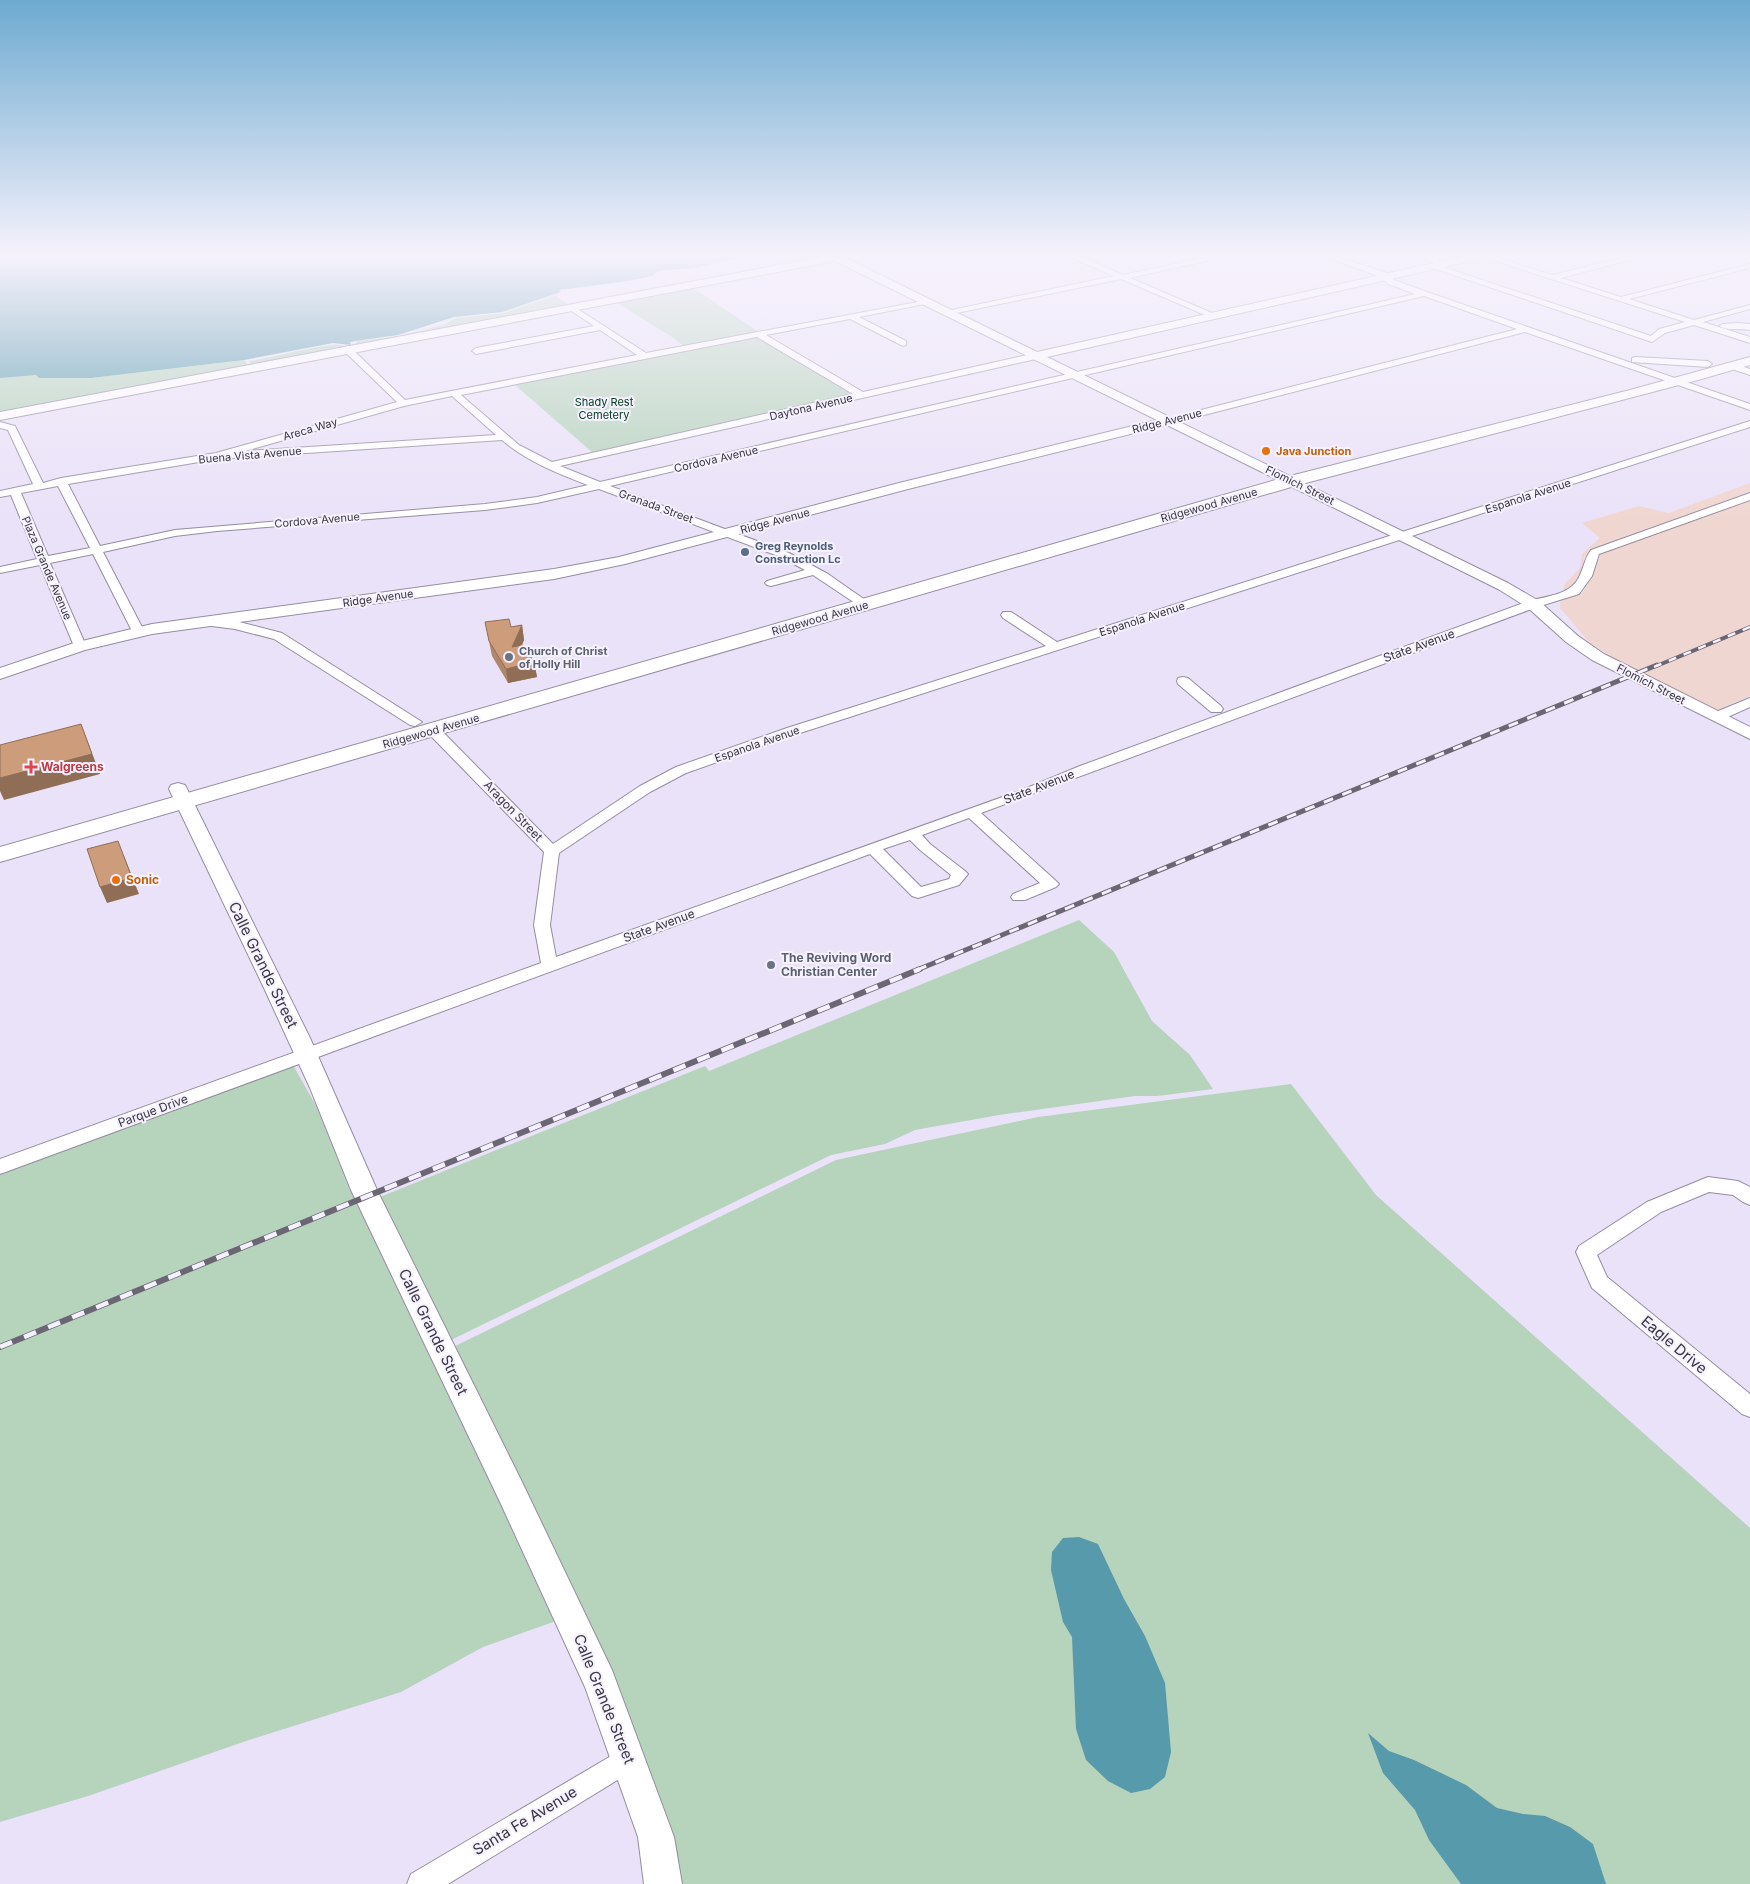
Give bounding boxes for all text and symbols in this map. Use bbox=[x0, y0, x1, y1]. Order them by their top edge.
street label: Daytona Avenue bbox=[768, 391, 854, 423]
park label: Shady Rest Cemetery bbox=[575, 395, 634, 422]
street label: Ridge Avenue bbox=[1131, 406, 1203, 436]
street label: Areca Way bbox=[281, 415, 339, 443]
street label: Cordova Avenue bbox=[673, 443, 759, 475]
street label: Buena Vista Avenue bbox=[198, 444, 302, 466]
place label: Java Junction bbox=[1276, 444, 1351, 458]
marker: Java Junction bbox=[1260, 445, 1272, 457]
street label: Flomich Street bbox=[1263, 462, 1337, 508]
street label: Espanola Avenue bbox=[1483, 476, 1573, 516]
street label: Ridgewood Avenue bbox=[1159, 485, 1259, 525]
street label: Granada Street bbox=[617, 486, 696, 526]
street label: Ridge Avenue bbox=[739, 505, 811, 537]
street label: Cordova Avenue bbox=[274, 509, 360, 531]
street label: Plaza Grande Avenue bbox=[19, 514, 75, 622]
place label: Greg Reynolds Construction Lc bbox=[755, 539, 841, 566]
marker: Greg Reynolds Construction Lc bbox=[739, 546, 751, 558]
street label: Ridge Avenue bbox=[342, 586, 414, 610]
street label: Ridgewood Avenue bbox=[770, 598, 870, 638]
street label: Espanola Avenue bbox=[1097, 599, 1187, 639]
street label: State Avenue bbox=[1381, 626, 1457, 665]
place label: Church of Christ of Holly Hill bbox=[519, 644, 607, 671]
marker: Church of Christ of Holly Hill bbox=[503, 651, 515, 663]
street label: Flomich Street bbox=[1614, 661, 1688, 707]
street label: Ridgewood Avenue bbox=[381, 711, 481, 751]
street label: Espanola Avenue bbox=[713, 723, 801, 765]
place label: Walgreens bbox=[41, 759, 104, 774]
marker: Walgreens bbox=[25, 761, 37, 773]
street label: State Avenue bbox=[1001, 766, 1076, 807]
street label: Aragon Street bbox=[481, 777, 546, 844]
place label: Sonic bbox=[126, 872, 159, 887]
marker: Sonic bbox=[110, 874, 122, 886]
street label: Calle Grande Street bbox=[225, 899, 302, 1031]
street label: State Avenue bbox=[621, 906, 697, 945]
place label: The Reviving Word Christian Center bbox=[781, 950, 891, 979]
marker: The Reviving Word Christian Center bbox=[765, 959, 777, 971]
street label: Parque Drive bbox=[116, 1091, 190, 1130]
street label: Calle Grande Street bbox=[395, 1266, 472, 1398]
street label: Eagle Drive bbox=[1637, 1311, 1711, 1378]
street label: Calle Grande Street bbox=[570, 1631, 639, 1767]
street label: Santa Fe Avenue bbox=[469, 1782, 580, 1859]

